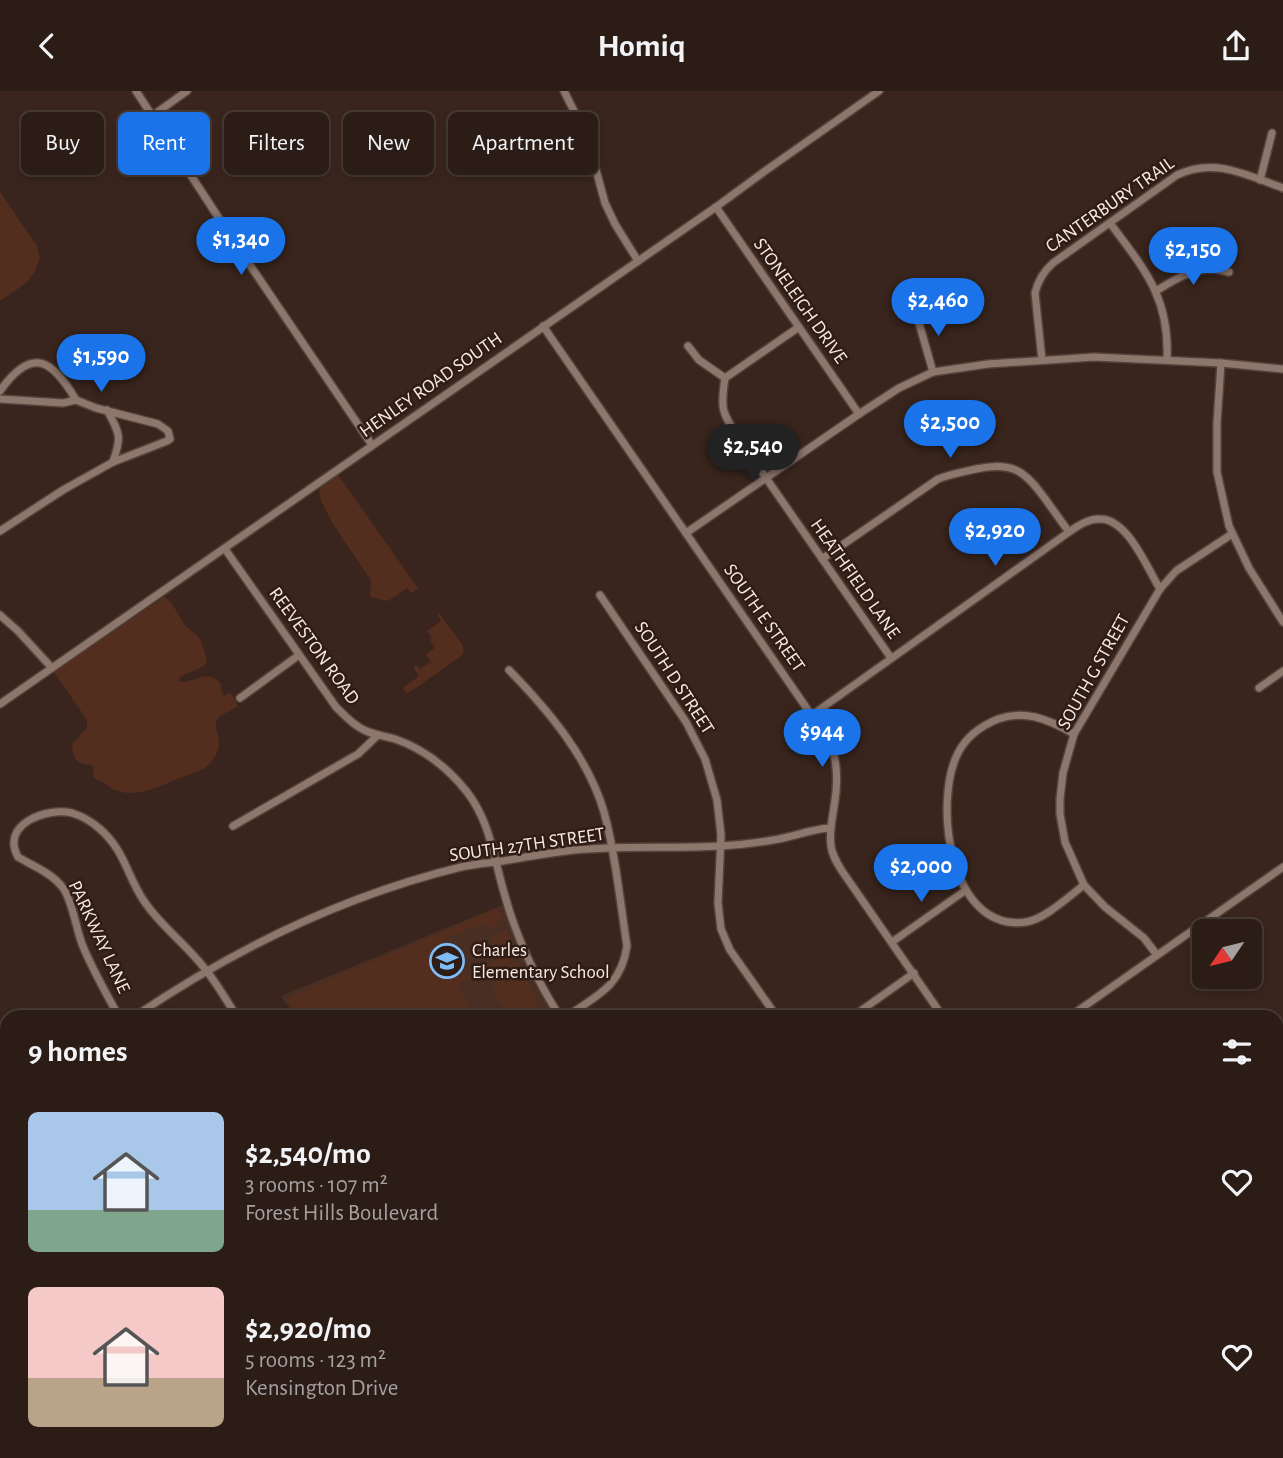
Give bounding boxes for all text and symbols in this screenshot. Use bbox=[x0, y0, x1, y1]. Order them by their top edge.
icon: back bbox=[28, 27, 66, 65]
icon: share bbox=[1217, 27, 1255, 65]
text: Homiq bbox=[597, 30, 686, 62]
chip: Buy bbox=[21, 112, 104, 175]
chip: Rent bbox=[118, 112, 210, 175]
chip: Filters bbox=[224, 112, 329, 175]
chip: New bbox=[343, 112, 434, 175]
chip: Apartment bbox=[448, 112, 598, 175]
street label: CANTERBURY TRAIL bbox=[1042, 154, 1178, 256]
pin: $1,340 bbox=[184, 218, 298, 277]
pin: $2,150 bbox=[1136, 227, 1250, 287]
text: $1,340 bbox=[212, 228, 270, 251]
street label: STONELEIGH DRIVE bbox=[750, 235, 850, 367]
text: $2,150 bbox=[1165, 238, 1221, 261]
pin: $2,460 bbox=[881, 279, 995, 338]
text: $2,460 bbox=[907, 289, 969, 312]
street label: HENLEY ROAD SOUTH bbox=[356, 329, 506, 441]
pin: $1,590 bbox=[44, 335, 158, 394]
text: $1,590 bbox=[73, 345, 129, 368]
pin: $2,500 bbox=[893, 401, 1007, 460]
text: $2,500 bbox=[920, 411, 980, 434]
pin: $2,540 bbox=[696, 425, 810, 484]
text: $2,540 bbox=[723, 435, 783, 458]
pin: $2,920 bbox=[938, 509, 1052, 568]
street label: HEATHFIELD LANE bbox=[807, 516, 903, 642]
text: $2,920 bbox=[965, 519, 1025, 542]
street label: SOUTH E STREET bbox=[720, 561, 808, 675]
street label: REEVESTON ROAD bbox=[265, 584, 363, 708]
street label: SOUTH G STREET bbox=[1054, 611, 1134, 733]
street label: SOUTH D STREET bbox=[631, 618, 717, 738]
pin: $944 bbox=[781, 709, 863, 769]
text: $944 bbox=[800, 720, 844, 743]
street label: SOUTH 27TH STREET bbox=[448, 825, 606, 865]
pin: $2,000 bbox=[864, 845, 978, 904]
text: $2,000 bbox=[890, 855, 952, 878]
street label: PARKWAY LANE bbox=[65, 878, 133, 996]
north arrow bbox=[1192, 919, 1262, 989]
map controls bbox=[1192, 919, 1262, 989]
place label: Charles Elementary School bbox=[472, 941, 610, 982]
school or university icon: Charles Elementary School bbox=[428, 942, 466, 980]
icon: filters bbox=[1218, 1033, 1256, 1071]
text: 9 homes bbox=[28, 1037, 128, 1067]
text: $2,540/mo bbox=[245, 1139, 371, 1169]
icon: home bbox=[84, 1140, 168, 1224]
icon: heart bbox=[1218, 1163, 1256, 1201]
text: 3 rooms · 107 m² bbox=[245, 1174, 388, 1197]
text: Forest Hills Boulevard bbox=[245, 1202, 438, 1225]
text: $2,920/mo bbox=[245, 1314, 371, 1344]
icon: home bbox=[84, 1315, 168, 1399]
icon: heart bbox=[1218, 1338, 1256, 1376]
text: 5 rooms · 123 m² bbox=[245, 1349, 386, 1372]
text: Kensington Drive bbox=[245, 1377, 398, 1400]

